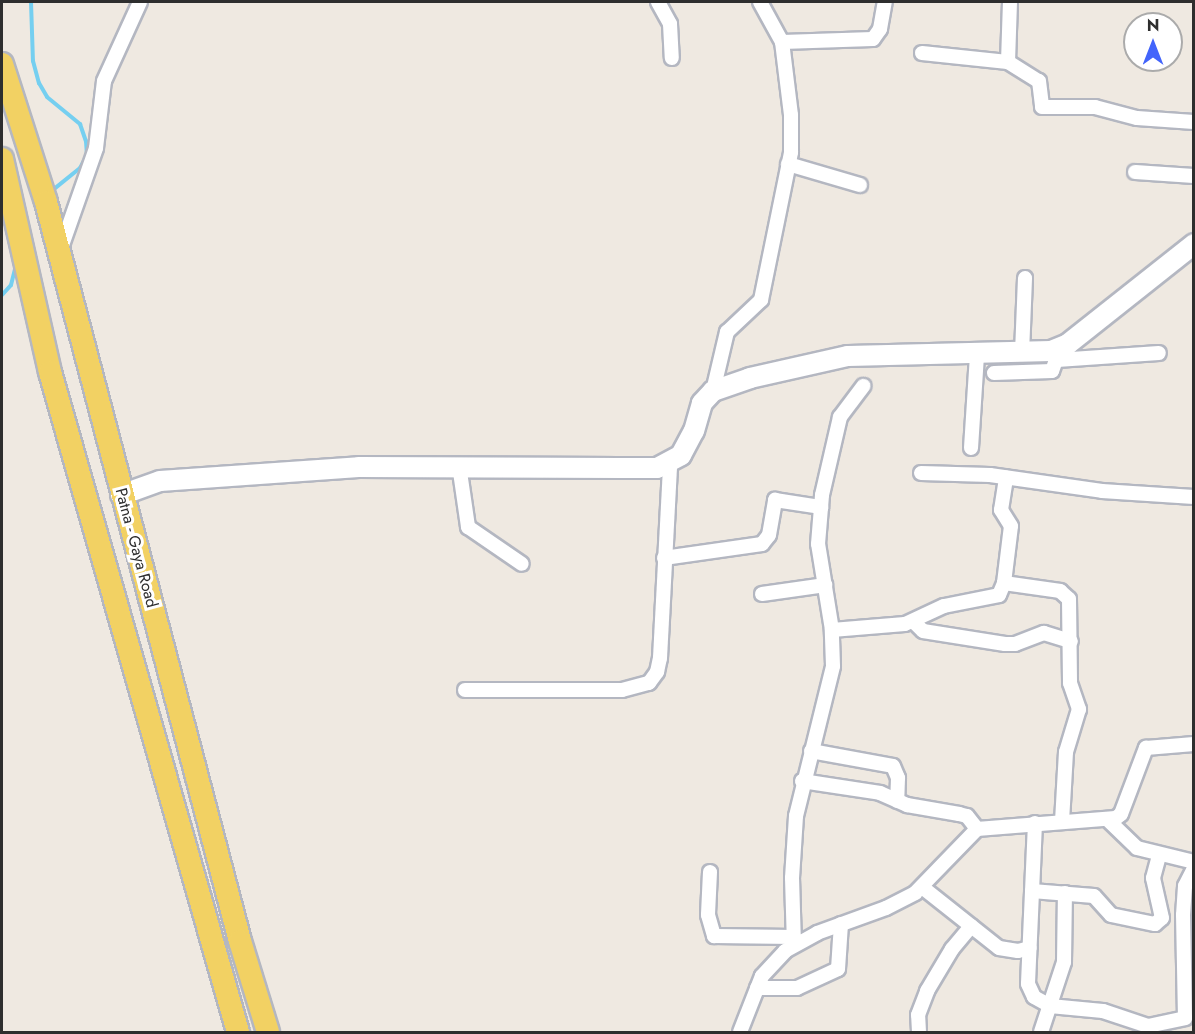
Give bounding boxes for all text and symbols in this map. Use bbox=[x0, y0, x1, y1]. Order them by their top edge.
north arrow bbox=[1123, 12, 1183, 72]
text: N bbox=[1147, 14, 1159, 37]
street label: Patna - Gaya Road bbox=[111, 486, 161, 610]

